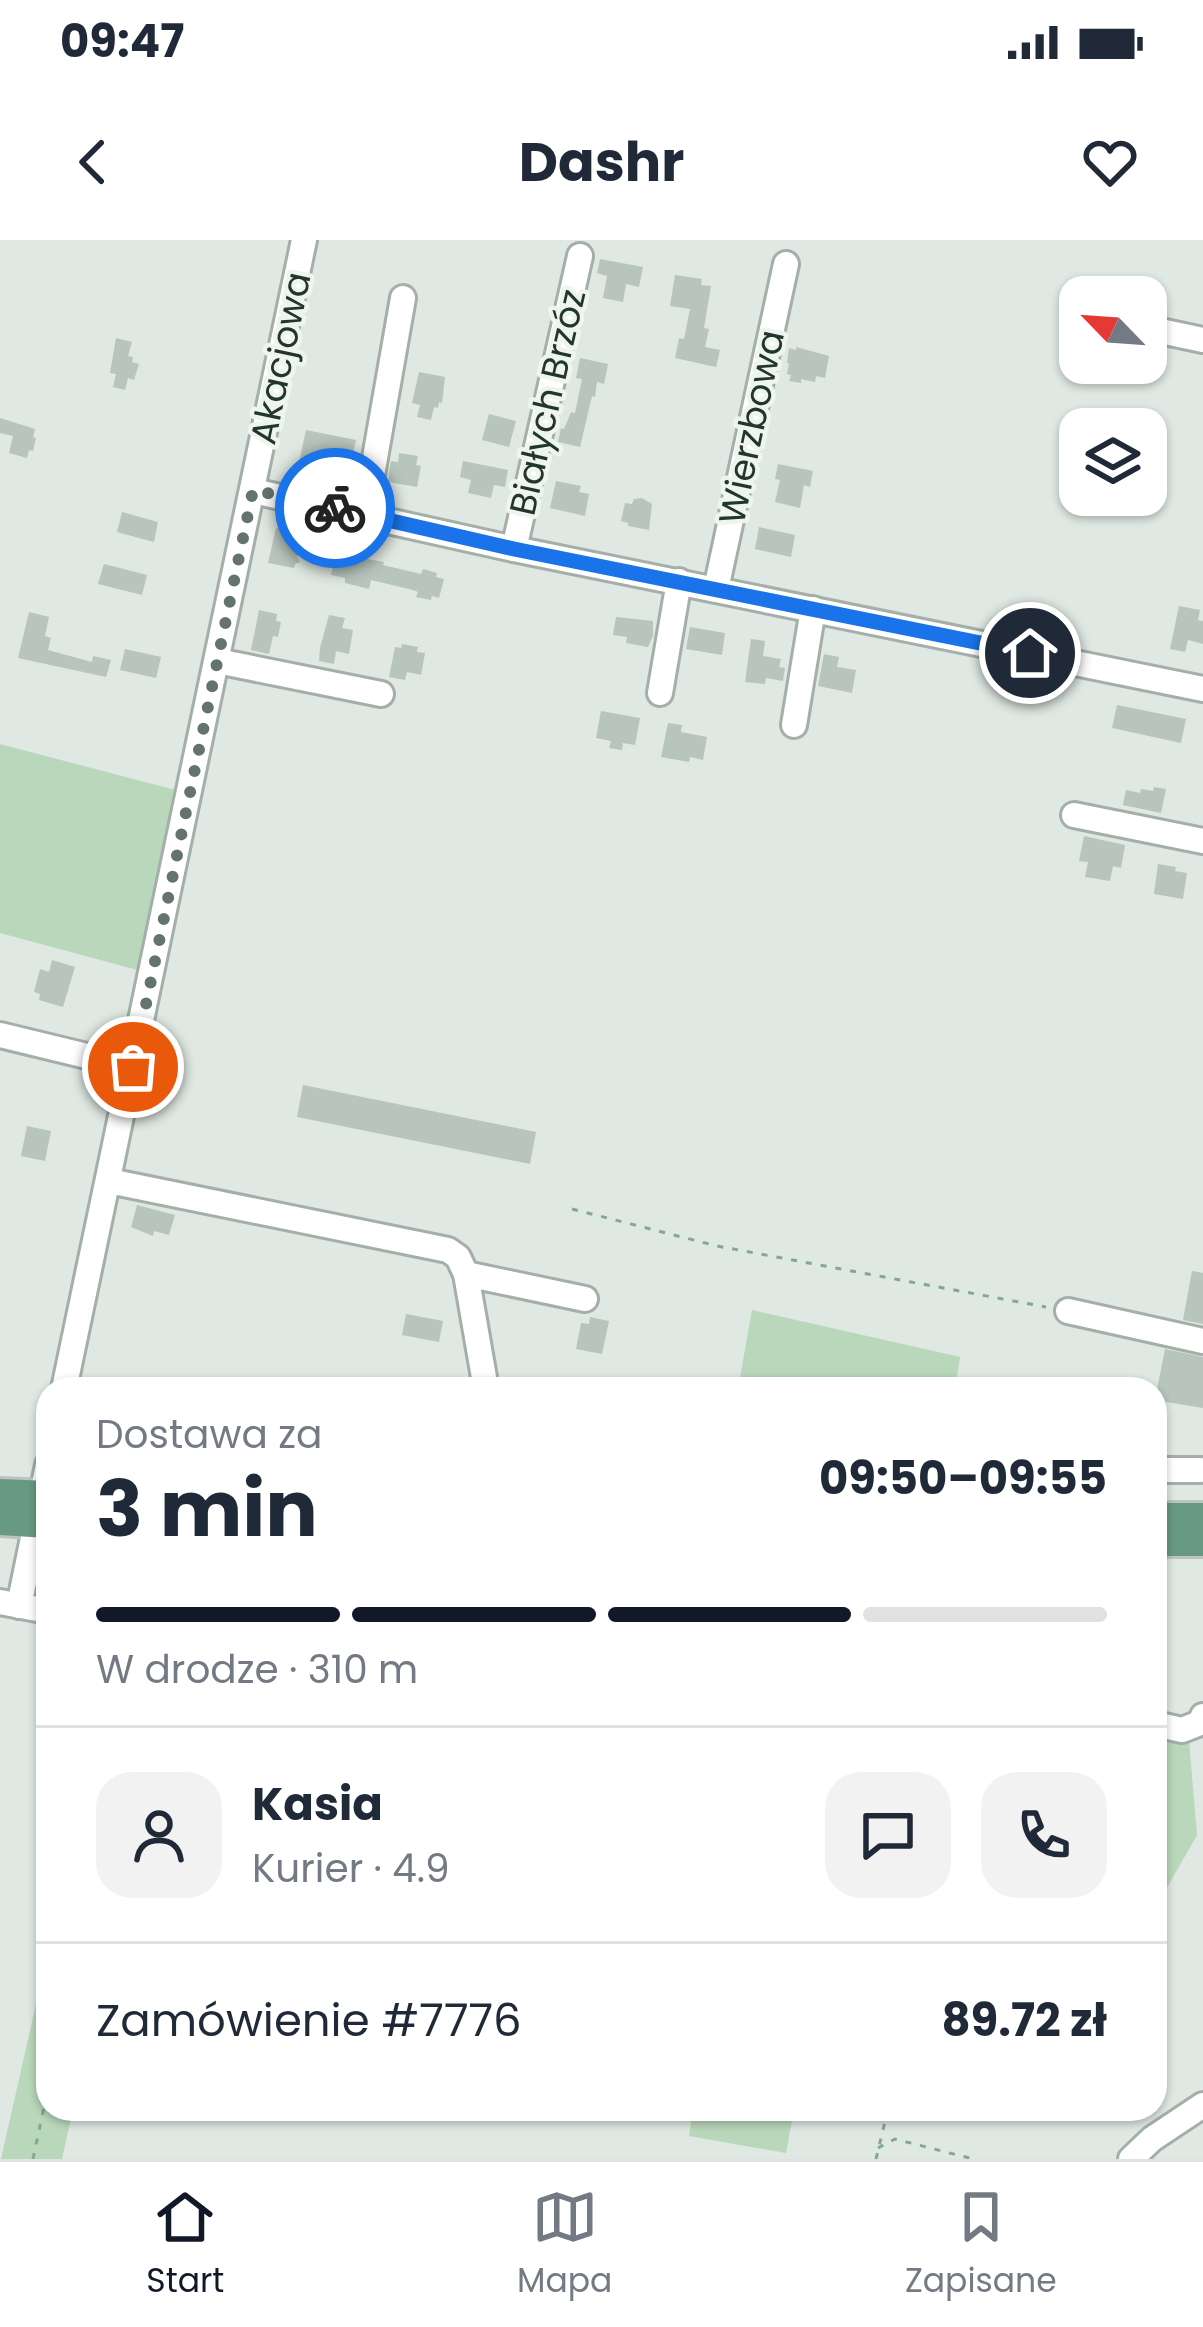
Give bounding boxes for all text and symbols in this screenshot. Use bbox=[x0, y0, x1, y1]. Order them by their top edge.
text: 09:47 bbox=[60, 10, 184, 73]
text: Dashr bbox=[519, 124, 684, 200]
icon: back bbox=[60, 129, 126, 195]
icon: heart bbox=[1077, 129, 1143, 195]
street label: Akacjowa bbox=[237, 267, 324, 449]
north arrow bbox=[1059, 276, 1167, 384]
map controls bbox=[1059, 276, 1167, 516]
street label: Białych Brzóz bbox=[497, 284, 598, 520]
street label: Wierzbowa bbox=[706, 325, 797, 529]
button: layers bbox=[1059, 408, 1167, 516]
courier bbox=[275, 448, 395, 568]
icon: bike bbox=[302, 475, 368, 541]
pin bbox=[979, 602, 1081, 704]
icon: home bbox=[997, 620, 1063, 686]
pin bbox=[82, 1016, 184, 1118]
icon: bag bbox=[100, 1034, 166, 1100]
text: Dostawa za bbox=[96, 1407, 322, 1462]
text: 09:50–09:55 bbox=[819, 1447, 1107, 1510]
text: 3 min bbox=[96, 1454, 318, 1563]
text: W drodze · 310 m bbox=[96, 1642, 418, 1697]
button: person bbox=[96, 1772, 222, 1898]
button: chat bbox=[825, 1772, 951, 1898]
button: phone bbox=[981, 1772, 1107, 1898]
text: Kasia bbox=[252, 1773, 383, 1836]
text: Kurier · 4.9 bbox=[252, 1841, 450, 1896]
text: Zamówienie #7776 bbox=[96, 1989, 522, 2052]
text: 89.72 zł bbox=[941, 1989, 1107, 2052]
tab: Start bbox=[146, 2184, 224, 2306]
tab: Mapa bbox=[517, 2184, 612, 2306]
tab: Zapisane bbox=[905, 2184, 1057, 2306]

